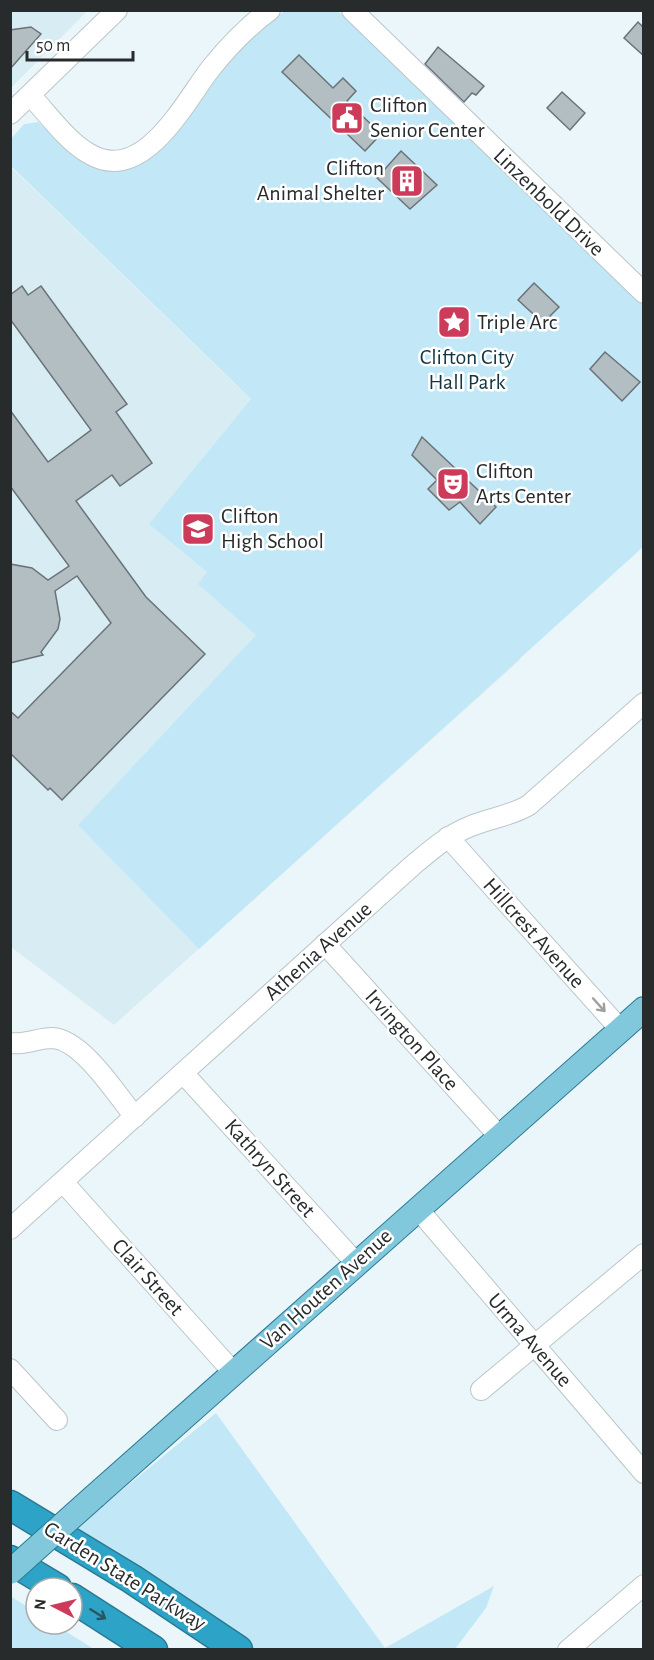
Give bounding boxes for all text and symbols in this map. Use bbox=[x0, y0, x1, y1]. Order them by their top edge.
scale bar bbox=[27, 24, 134, 62]
text: 50 m bbox=[36, 37, 70, 55]
place label: Clifton Senior Center bbox=[370, 94, 485, 141]
public building icon: Clifton Senior Center bbox=[329, 100, 365, 136]
street label: Linzenbold Drive bbox=[489, 144, 609, 260]
place label: Clifton Animal Shelter bbox=[257, 157, 384, 204]
building icon: Clifton Animal Shelter bbox=[389, 163, 425, 199]
place icon: Triple Arc bbox=[436, 304, 472, 340]
place label: Triple Arc bbox=[477, 311, 558, 333]
park label: Clifton City Hall Park bbox=[420, 346, 515, 393]
place label: Clifton Arts Center bbox=[476, 460, 571, 507]
theatre icon: Clifton Arts Center bbox=[435, 466, 471, 502]
place label: Clifton High School bbox=[221, 505, 324, 552]
school or university icon: Clifton High School bbox=[180, 511, 216, 547]
street label: Hillcrest Avenue bbox=[479, 874, 589, 992]
street label: Athenia Avenue bbox=[260, 897, 376, 1005]
street label: Irvington Place bbox=[361, 985, 463, 1095]
one-way arrow bbox=[592, 997, 606, 1012]
street label: Kathryn Street bbox=[220, 1115, 320, 1221]
street label: Van Houten Avenue bbox=[256, 1224, 396, 1354]
street label: Clair Street bbox=[108, 1234, 188, 1320]
street label: Urma Avenue bbox=[484, 1289, 576, 1391]
street label: Garden State Parkway bbox=[40, 1517, 210, 1635]
north arrow bbox=[24, 1576, 84, 1636]
text: N bbox=[31, 1598, 49, 1611]
one-way arrow bbox=[89, 1608, 106, 1620]

